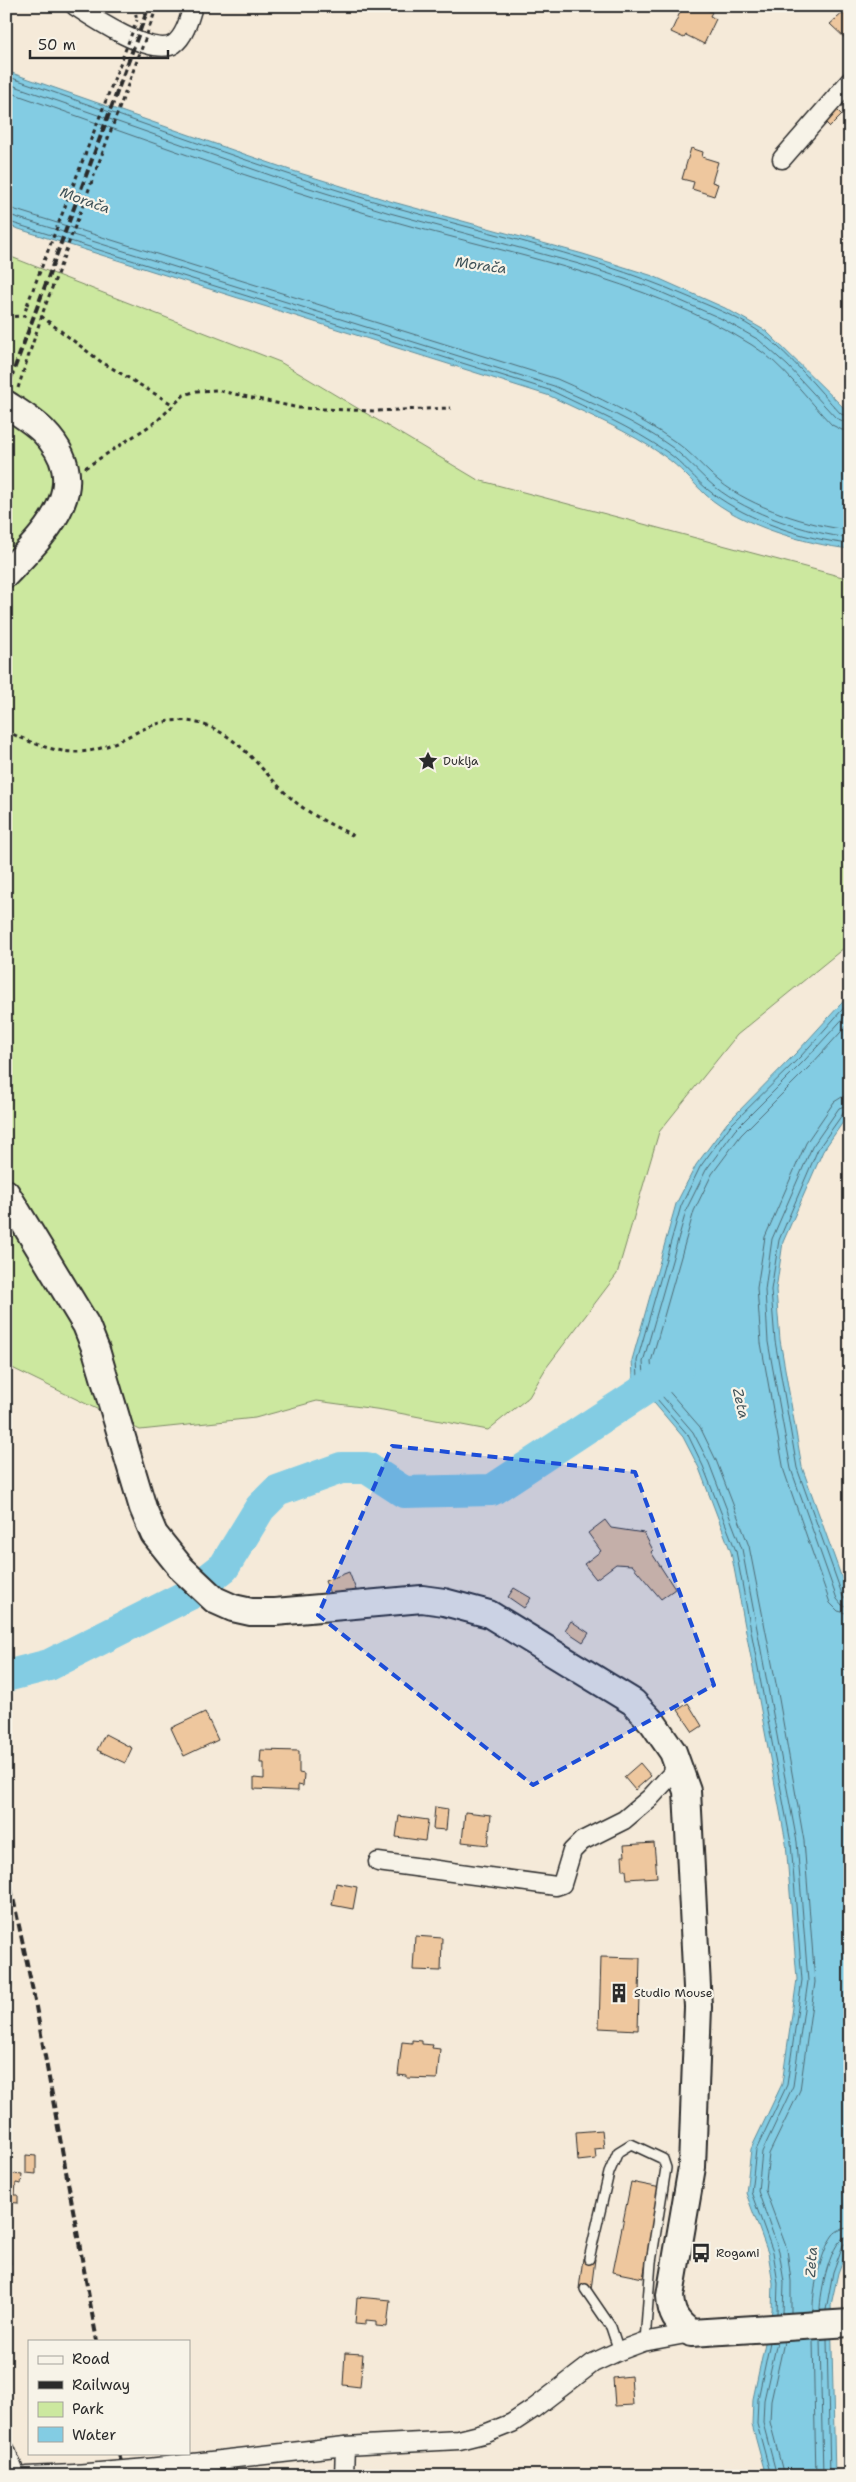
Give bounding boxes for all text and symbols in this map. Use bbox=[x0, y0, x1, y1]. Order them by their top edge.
scale bar bbox=[30, 28, 168, 60]
text: 50 m bbox=[38, 35, 76, 55]
water label: Morača bbox=[58, 183, 112, 217]
water label: Morača bbox=[454, 252, 508, 278]
place icon: Duklja bbox=[417, 750, 439, 772]
place label: Duklja bbox=[443, 753, 479, 769]
water label: Zeta bbox=[729, 1386, 753, 1420]
building icon: Studio Mouse bbox=[608, 1982, 630, 2004]
place label: Studio Mouse bbox=[634, 1985, 713, 2001]
bus stop icon: Rogami bbox=[690, 2242, 712, 2264]
place label: Rogami bbox=[716, 2245, 760, 2261]
water label: Zeta bbox=[801, 2246, 821, 2278]
legend bbox=[28, 2340, 190, 2454]
text: Road bbox=[72, 2349, 110, 2369]
text: Railway bbox=[72, 2375, 130, 2395]
text: Park bbox=[72, 2399, 104, 2419]
text: Water bbox=[72, 2425, 116, 2445]

